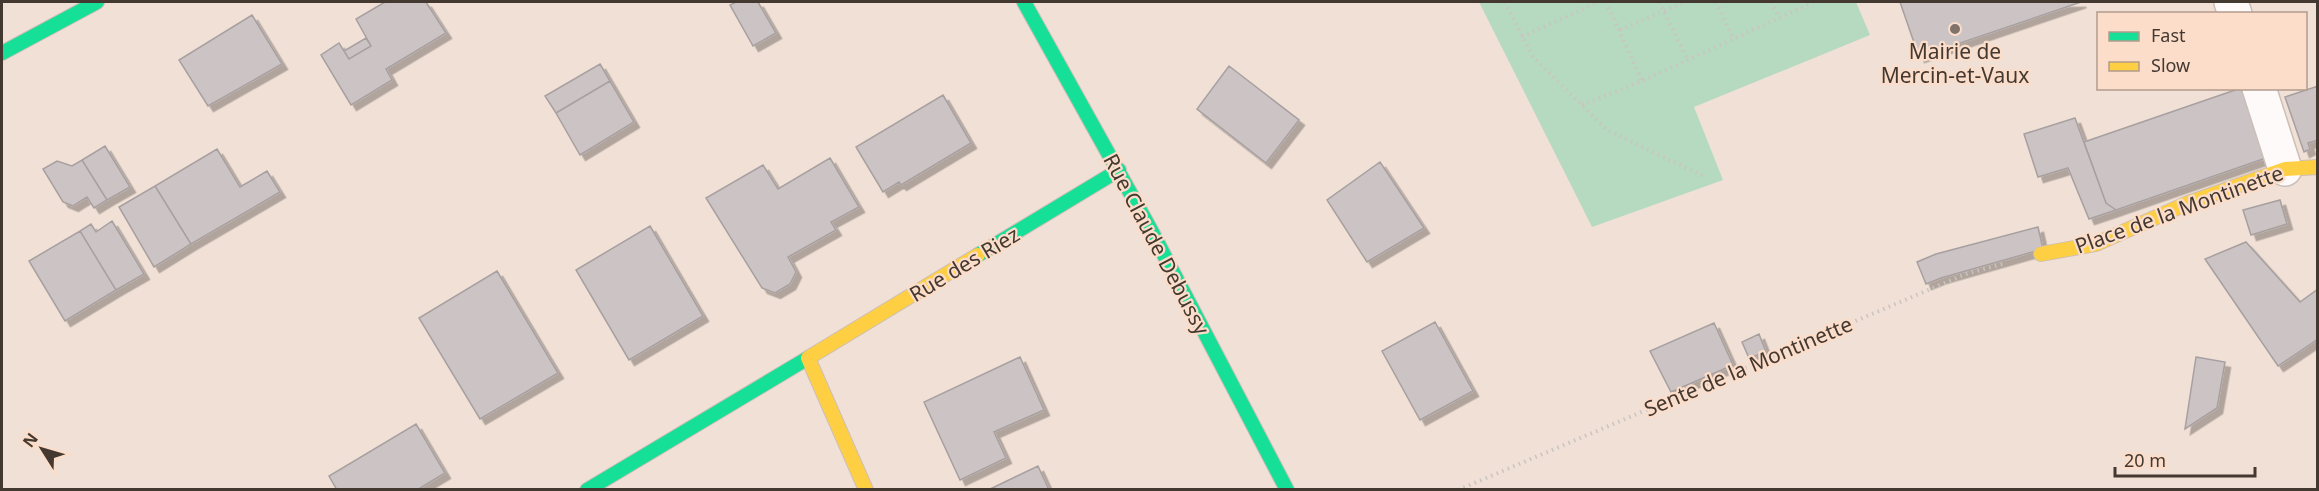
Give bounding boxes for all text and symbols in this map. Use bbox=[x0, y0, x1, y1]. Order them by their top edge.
legend bbox=[2097, 12, 2307, 90]
marker: Mairie de Mercin-et-Vaux bbox=[1948, 22, 1962, 36]
text: Fast bbox=[2151, 23, 2186, 47]
place label: Mairie de Mercin-et-Vaux bbox=[1881, 37, 2029, 89]
text: Slow bbox=[2151, 53, 2190, 77]
street label: Rue Claude Debussy bbox=[1097, 149, 1217, 340]
street label: Place de la Montinette bbox=[2071, 158, 2287, 260]
street label: Rue des Riez bbox=[904, 220, 1024, 308]
street label: Sente de la Montinette bbox=[1640, 309, 1856, 423]
north arrow bbox=[12, 419, 72, 479]
text: N bbox=[17, 428, 43, 452]
scale bar bbox=[2115, 440, 2254, 478]
text: 20 m bbox=[2124, 448, 2166, 472]

